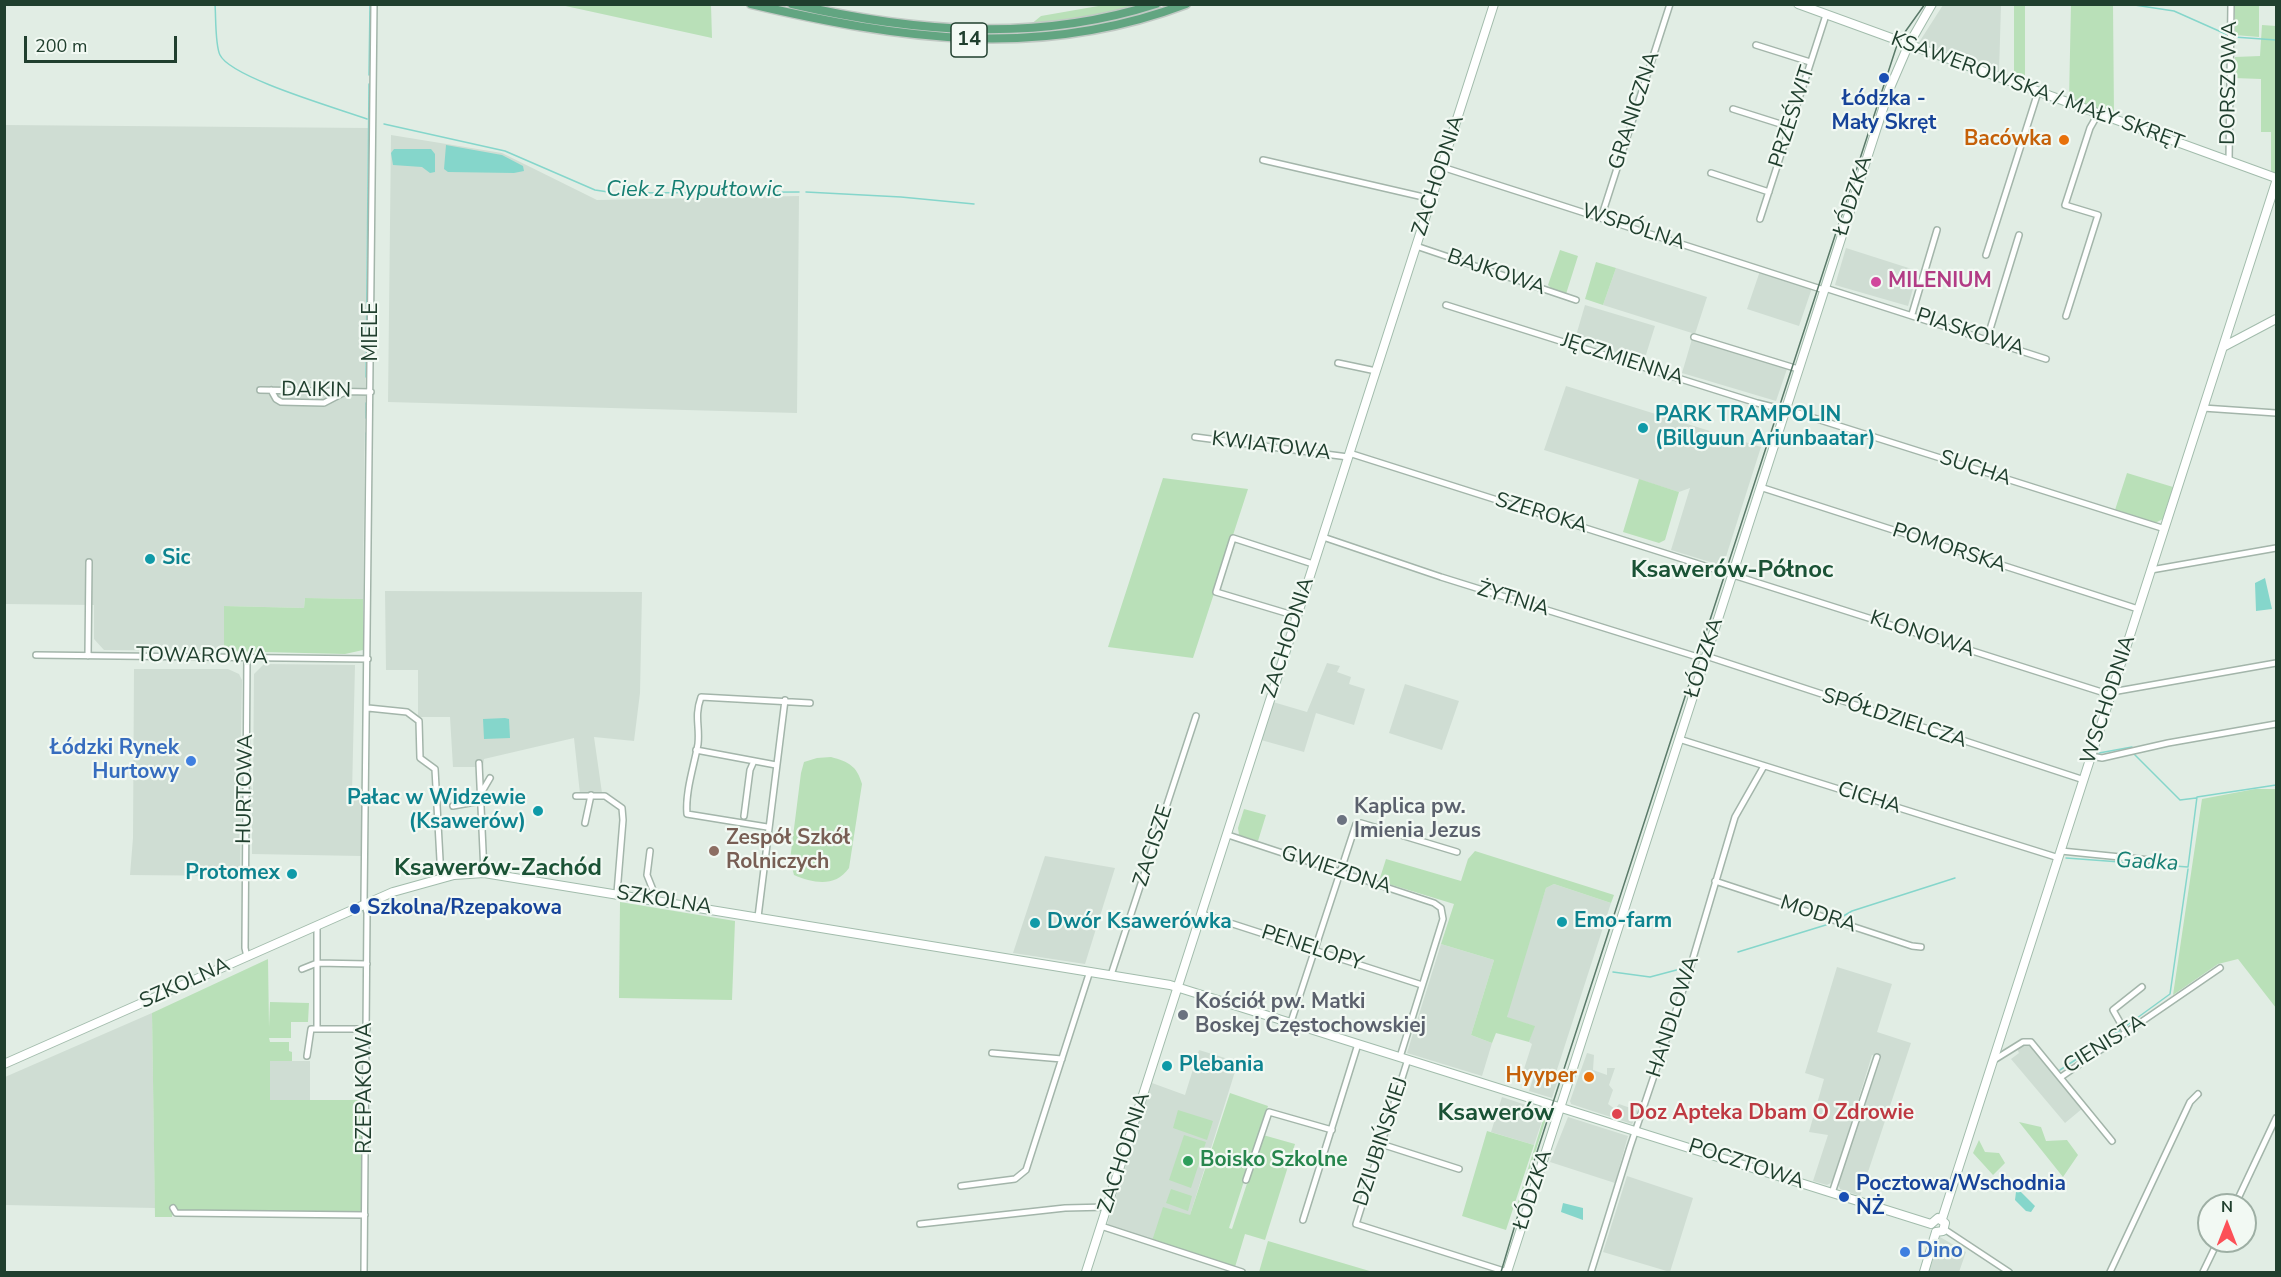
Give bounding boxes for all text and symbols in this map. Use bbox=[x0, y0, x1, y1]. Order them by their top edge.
street label: DORSZOWA bbox=[2216, 21, 2244, 145]
road number: 14 bbox=[951, 23, 987, 57]
scale bar bbox=[27, 24, 180, 62]
street label: KSAWEROWSKA / MAŁY SKRĘT bbox=[1887, 27, 2187, 157]
text: 200 m bbox=[35, 34, 87, 58]
street label: GRANICZNA bbox=[1604, 49, 1666, 173]
street label: PRZEŚWIT bbox=[1765, 63, 1821, 171]
marker: Łódzka - Mały Skręt bbox=[1877, 71, 1891, 85]
place label: Łódzka - Mały Skręt bbox=[1832, 87, 1936, 137]
street label: ZACHODNIA bbox=[1408, 113, 1470, 239]
place label: Bacówka bbox=[1964, 127, 2052, 153]
marker: Bacówka bbox=[2057, 133, 2071, 147]
street label: ŁÓDZKA bbox=[1829, 153, 1879, 239]
water label: Ciek z Rypułtowic bbox=[606, 178, 782, 204]
street label: WSPÓLNA bbox=[1578, 199, 1688, 257]
street label: BAJKOWA bbox=[1444, 244, 1548, 302]
place label: MILENIUM bbox=[1888, 269, 1992, 295]
marker: MILENIUM bbox=[1869, 275, 1883, 289]
street label: MIELE bbox=[359, 302, 385, 362]
street label: PIASKOWA bbox=[1913, 304, 2027, 362]
street label: JĘCZMIENNA bbox=[1558, 328, 1686, 392]
street label: DAIKIN bbox=[281, 378, 351, 404]
place label: PARK TRAMPOLIN (Billguun Ariunbaatar) bbox=[1655, 403, 1875, 453]
marker: PARK TRAMPOLIN (Billguun Ariunbaatar) bbox=[1636, 421, 1650, 435]
street label: KWIATOWA bbox=[1210, 427, 1332, 467]
street label: SUCHA bbox=[1936, 446, 2014, 492]
street label: SZEROKA bbox=[1492, 488, 1590, 540]
street label: POMORSKA bbox=[1889, 519, 2009, 579]
place label: Sic bbox=[162, 546, 191, 572]
marker: Sic bbox=[143, 552, 157, 566]
district label: Ksawerów-Północ bbox=[1631, 557, 1833, 585]
street label: ZACHODNIA bbox=[1258, 575, 1320, 701]
street label: ŻYTNIA bbox=[1474, 577, 1552, 623]
street label: KLONOWA bbox=[1867, 606, 1977, 664]
street label: ŁÓDZKA bbox=[1680, 615, 1730, 701]
street label: WSCHODNIA bbox=[2076, 632, 2142, 768]
street label: TOWAROWA bbox=[136, 643, 268, 671]
street label: SPÓŁDZIELCZA bbox=[1818, 684, 1970, 754]
street label: HURTOWA bbox=[232, 734, 260, 844]
place label: Łódzki Rynek Hurtowy bbox=[50, 736, 179, 786]
marker: Łódzki Rynek Hurtowy bbox=[184, 754, 198, 768]
street label: CICHA bbox=[1834, 777, 1904, 821]
place label: Pałac w Widzewie (Ksawerów) bbox=[347, 786, 526, 836]
place label: Kaplica pw. Imienia Jezus bbox=[1354, 795, 1481, 845]
street label: ZACISZE bbox=[1129, 802, 1179, 890]
marker: Pałac w Widzewie (Ksawerów) bbox=[531, 804, 545, 818]
marker: Kaplica pw. Imienia Jezus bbox=[1335, 813, 1349, 827]
place label: Zespół Szkół Rolniczych bbox=[726, 826, 850, 876]
street label: GWIEZDNA bbox=[1278, 841, 1394, 901]
marker: Zespół Szkół Rolniczych bbox=[707, 844, 721, 858]
water label: Gadka bbox=[2115, 848, 2179, 878]
district label: Ksawerów-Zachód bbox=[394, 855, 602, 883]
place label: Protomex bbox=[185, 861, 280, 887]
marker: Protomex bbox=[285, 867, 299, 881]
street label: SZKOLNA bbox=[615, 881, 713, 921]
street label: MODRA bbox=[1777, 891, 1859, 939]
place label: Szkolna/Rzepakowa bbox=[367, 896, 562, 922]
marker: Szkolna/Rzepakowa bbox=[348, 902, 362, 916]
place label: Emo-farm bbox=[1574, 909, 1672, 935]
place label: Dwór Ksawerówka bbox=[1047, 910, 1232, 936]
marker: Emo-farm bbox=[1555, 915, 1569, 929]
marker: Dwór Ksawerówka bbox=[1028, 916, 1042, 930]
street label: PENELOPY bbox=[1258, 921, 1366, 977]
street label: SZKOLNA bbox=[136, 953, 234, 1015]
street label: HANDLOWA bbox=[1643, 953, 1705, 1081]
place label: Kościół pw. Matki Boskej Częstochowskiej bbox=[1195, 990, 1426, 1040]
marker: Kościół pw. Matki Boskej Częstochowskiej bbox=[1176, 1008, 1190, 1022]
street label: CIENISTA bbox=[2059, 1010, 2151, 1080]
street label: RZEPAKOWA bbox=[353, 1022, 379, 1154]
place label: Plebania bbox=[1179, 1053, 1264, 1079]
marker: Plebania bbox=[1160, 1059, 1174, 1073]
place label: Hyyper bbox=[1506, 1064, 1577, 1090]
marker: Hyyper bbox=[1582, 1070, 1596, 1084]
street label: DZIUBIŃSKIEJ bbox=[1349, 1074, 1415, 1210]
street label: ZACHODNIA bbox=[1094, 1090, 1156, 1216]
district label: Ksawerów bbox=[1438, 1100, 1554, 1128]
place label: Doz Apteka Dbam O Zdrowie bbox=[1629, 1101, 1914, 1127]
marker: Doz Apteka Dbam O Zdrowie bbox=[1610, 1107, 1624, 1121]
street label: POCZTOWA bbox=[1685, 1134, 1807, 1196]
street label: ŁÓDZKA bbox=[1509, 1147, 1559, 1233]
place label: Boisko Szkolne bbox=[1200, 1148, 1348, 1174]
marker: Boisko Szkolne bbox=[1181, 1154, 1195, 1168]
place label: Pocztowa/Wschodnia NŻ bbox=[1856, 1172, 2066, 1222]
marker: Pocztowa/Wschodnia NŻ bbox=[1837, 1190, 1851, 1204]
north arrow bbox=[2197, 1193, 2257, 1253]
text: N bbox=[2221, 1196, 2233, 1218]
place label: Dino bbox=[1917, 1239, 1963, 1265]
marker: Dino bbox=[1898, 1245, 1912, 1259]

